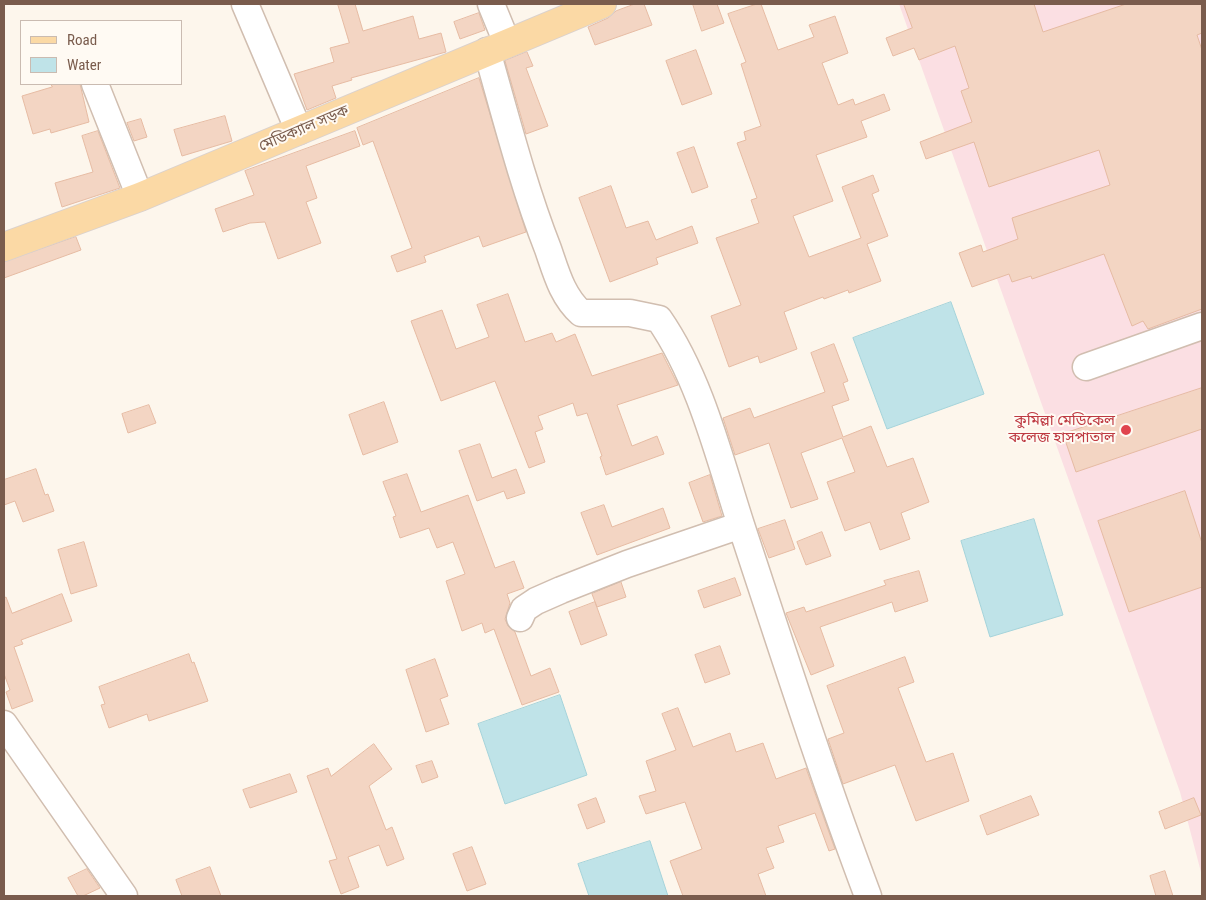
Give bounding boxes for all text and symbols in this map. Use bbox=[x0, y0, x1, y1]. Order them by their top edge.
legend bbox=[20, 20, 182, 85]
text: Road bbox=[67, 31, 97, 49]
text: Water bbox=[67, 56, 101, 74]
street label: মেডিক্যাল সড়ক bbox=[256, 102, 352, 156]
place label: কুমিল্লা মেডিকেল কলেজ হাসপাতাল bbox=[1009, 412, 1115, 447]
marker: কুমিল্লা মেডিকেল কলেজ হাসপাতাল bbox=[1119, 423, 1133, 437]

